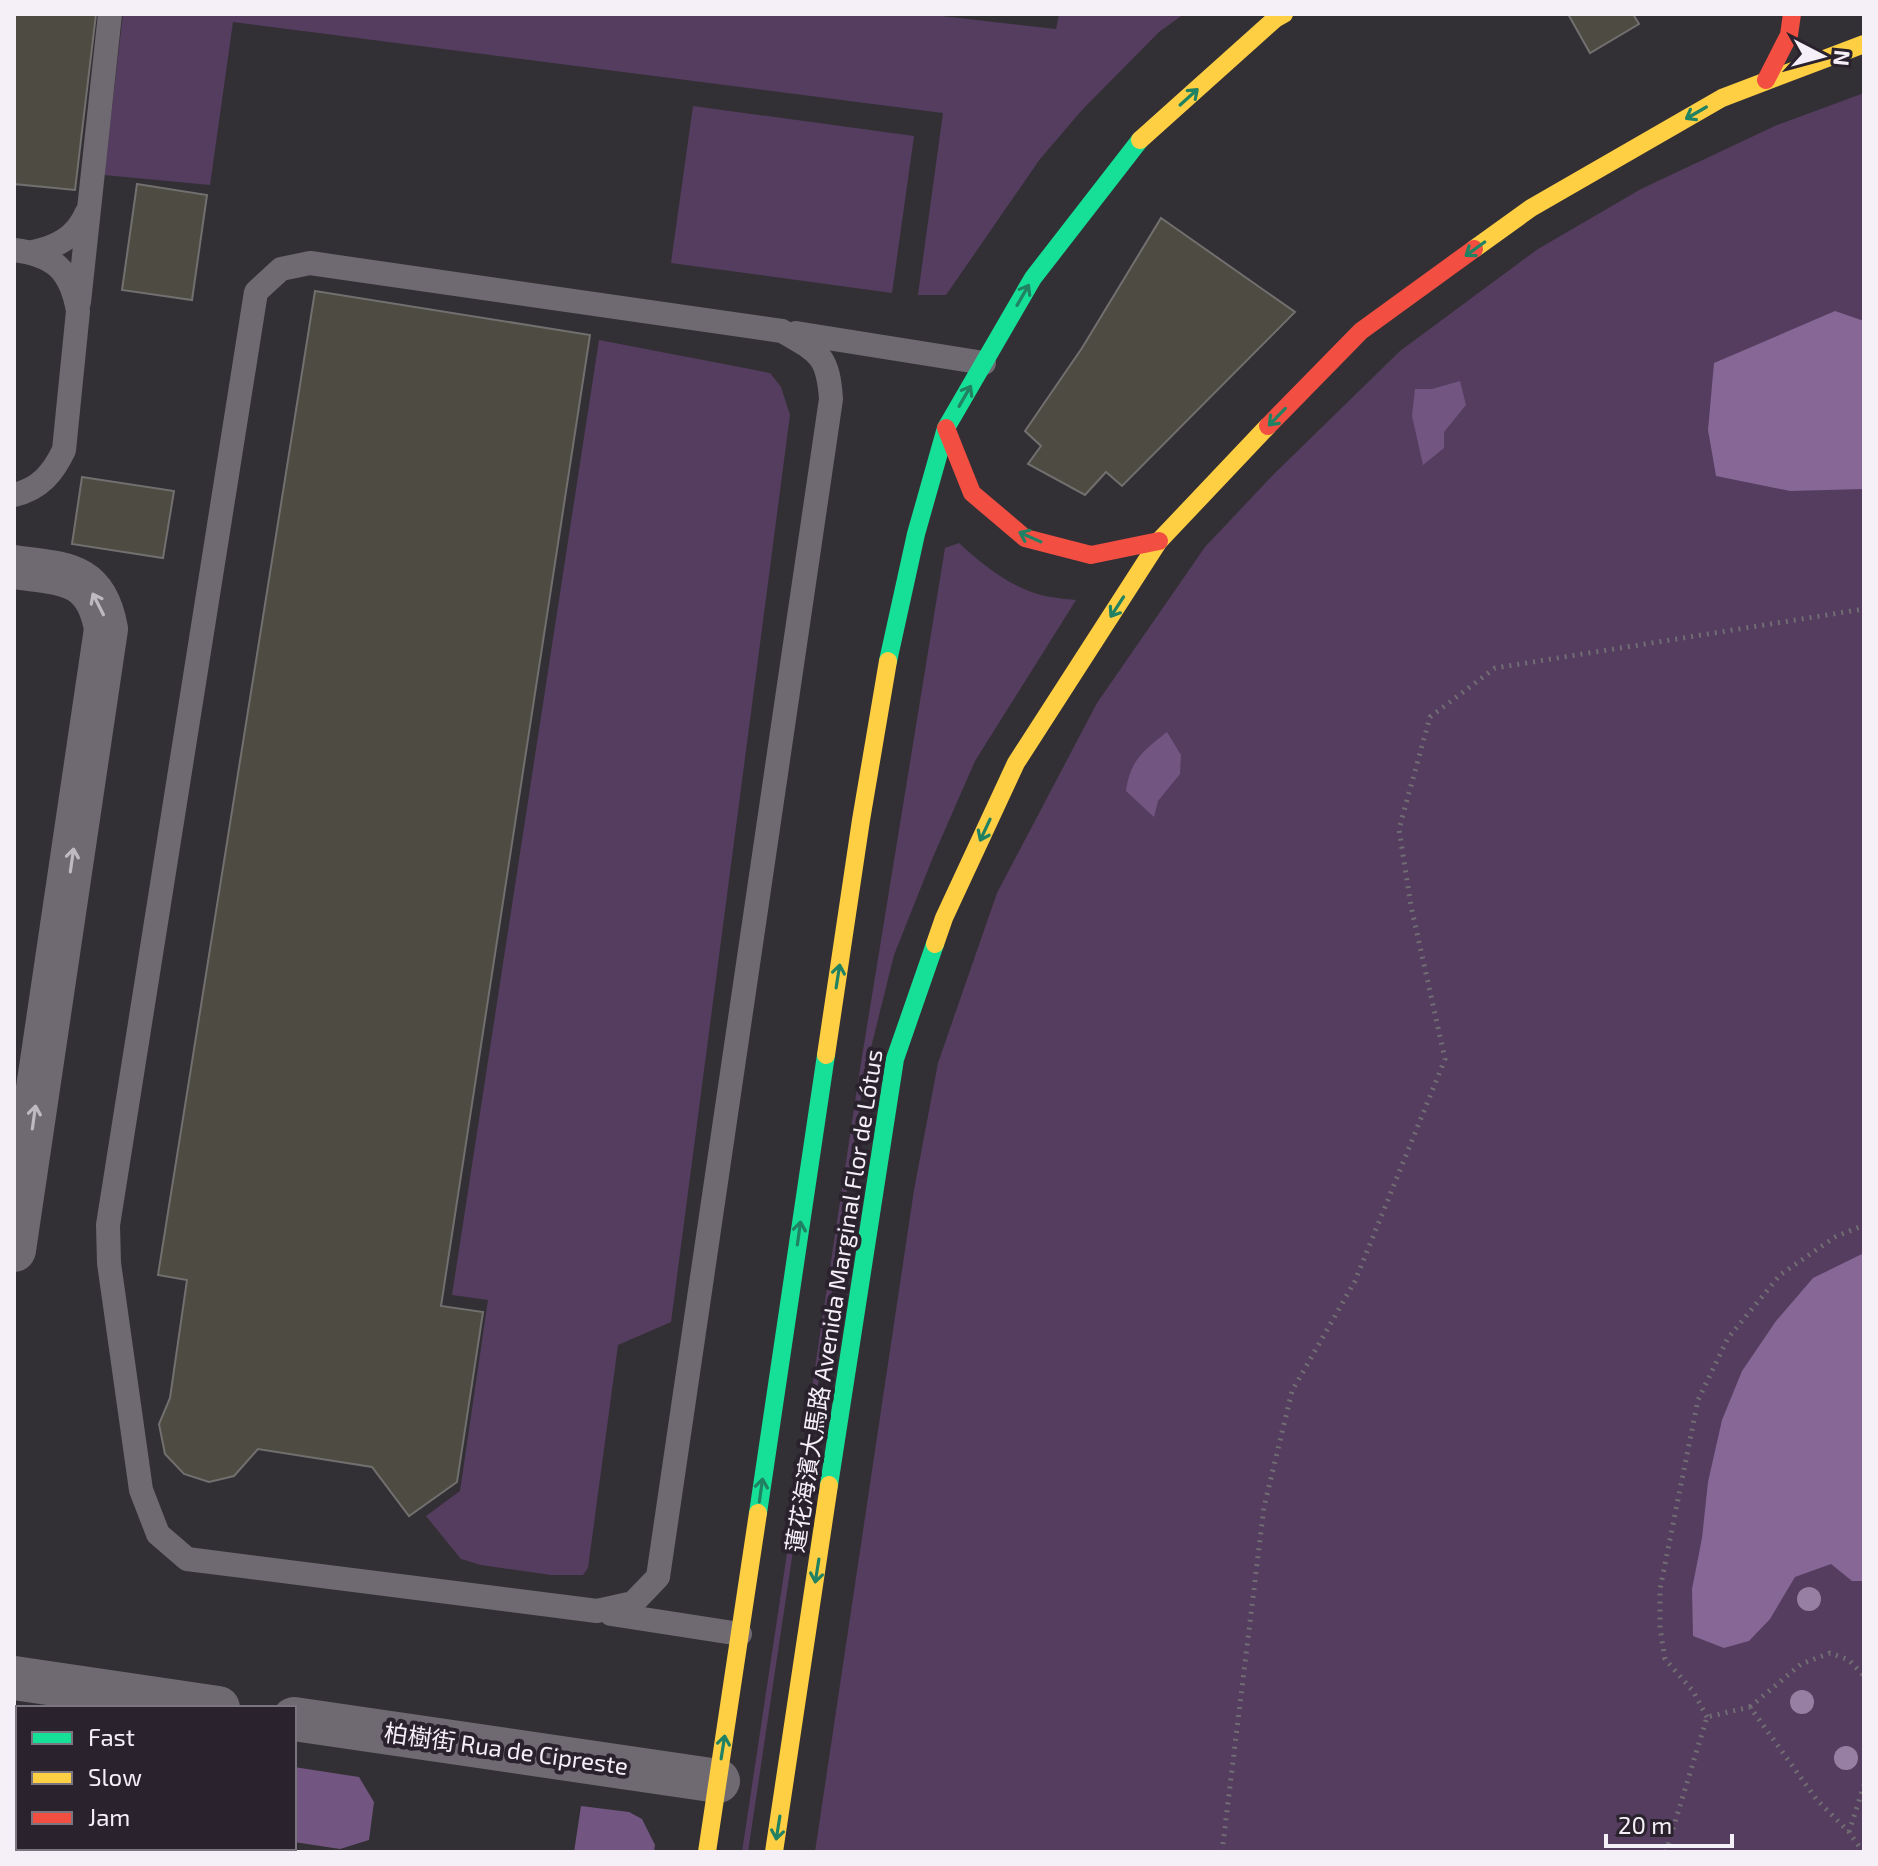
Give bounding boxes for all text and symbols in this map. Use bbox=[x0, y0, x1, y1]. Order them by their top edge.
north arrow bbox=[1782, 16, 1862, 96]
text: N bbox=[1829, 49, 1857, 67]
one-way arrow bbox=[1178, 88, 1198, 106]
one-way arrow bbox=[1685, 105, 1708, 121]
one-way arrow bbox=[1464, 241, 1486, 257]
one-way arrow bbox=[1015, 284, 1031, 307]
one-way arrow bbox=[958, 384, 973, 408]
one-way arrow bbox=[1268, 407, 1287, 426]
one-way arrow bbox=[1018, 528, 1042, 543]
one-way arrow bbox=[90, 593, 105, 617]
one-way arrow bbox=[1108, 595, 1125, 617]
one-way arrow bbox=[977, 818, 992, 842]
one-way arrow bbox=[65, 848, 80, 873]
one-way arrow bbox=[831, 963, 846, 989]
street label: 蓮花海濱大馬路 Avenida Marginal Flor de Lótus bbox=[779, 1047, 888, 1554]
one-way arrow bbox=[27, 1105, 42, 1130]
one-way arrow bbox=[792, 1221, 807, 1246]
one-way arrow bbox=[754, 1478, 769, 1503]
one-way arrow bbox=[808, 1558, 823, 1583]
legend bbox=[16, 1706, 296, 1850]
street label: 柏樹街 Rua de Cipreste bbox=[382, 1717, 630, 1780]
text: Fast bbox=[88, 1722, 135, 1751]
one-way arrow bbox=[716, 1735, 731, 1760]
text: Slow bbox=[88, 1762, 142, 1791]
scale bar bbox=[1606, 1798, 1732, 1848]
text: Jam bbox=[88, 1802, 130, 1831]
text: 20 m bbox=[1618, 1810, 1672, 1839]
one-way arrow bbox=[770, 1815, 785, 1840]

